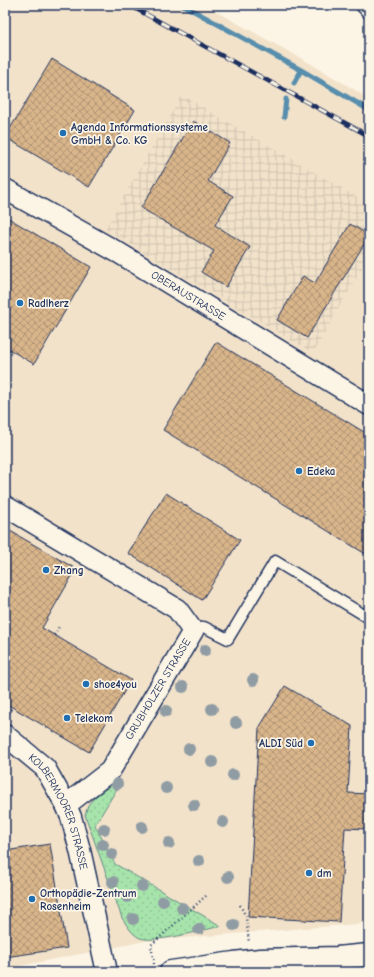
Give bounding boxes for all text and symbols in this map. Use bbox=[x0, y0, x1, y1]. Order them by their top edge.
place label: Agenda Informationssysteme GmbH & Co. KG bbox=[71, 121, 208, 147]
marker: Agenda Informationssysteme GmbH & Co. KG bbox=[58, 128, 68, 138]
street label: OBERAUSTRASSE bbox=[149, 268, 228, 323]
place label: Radlherz bbox=[28, 297, 69, 310]
marker: Radlherz bbox=[15, 298, 25, 308]
place label: Edeka bbox=[307, 465, 335, 478]
marker: Edeka bbox=[294, 466, 304, 476]
place label: Zhang bbox=[54, 564, 84, 577]
marker: Zhang bbox=[41, 565, 51, 575]
street label: GRUBHOLZER STRASSE bbox=[123, 636, 194, 742]
place label: shoe4you bbox=[94, 678, 137, 691]
marker: shoe4you bbox=[81, 679, 91, 689]
place label: Telekom bbox=[75, 712, 113, 725]
marker: Telekom bbox=[62, 713, 72, 723]
place label: ALDI Süd bbox=[259, 737, 303, 750]
marker: ALDI Süd bbox=[306, 738, 316, 748]
street label: KOLBERMOORER STRASSE bbox=[26, 751, 91, 871]
place label: dm bbox=[317, 867, 332, 880]
marker: dm bbox=[304, 868, 314, 878]
place label: Orthopädie-Zentrum Rosenheim bbox=[40, 887, 137, 913]
marker: Orthopädie-Zentrum Rosenheim bbox=[27, 894, 37, 904]

